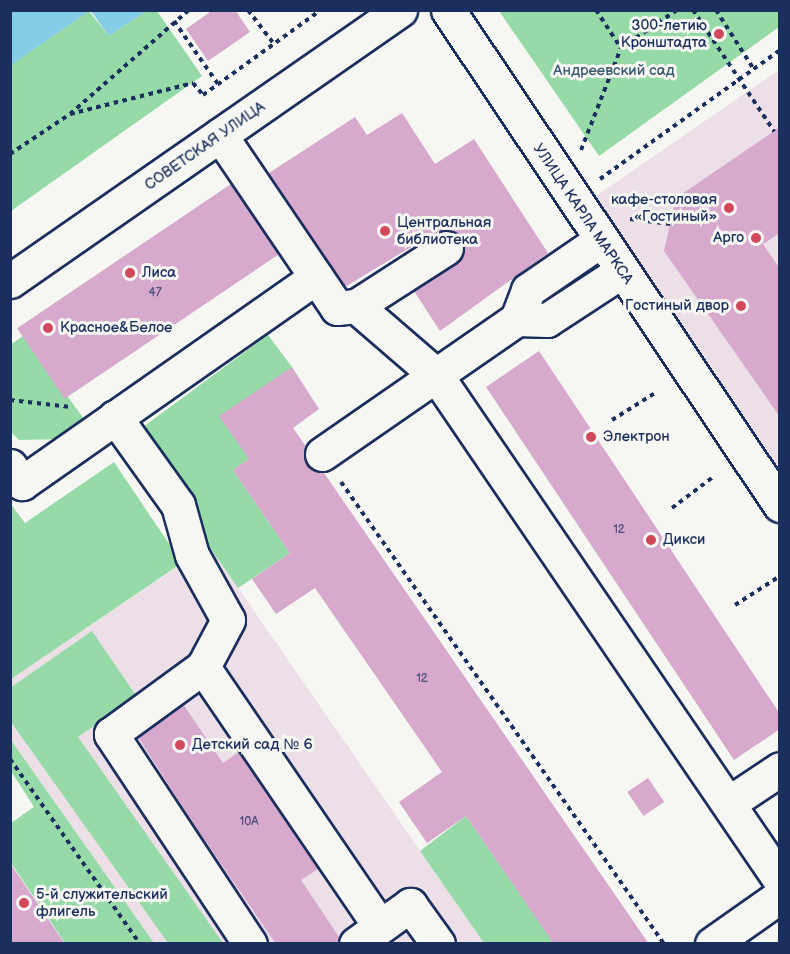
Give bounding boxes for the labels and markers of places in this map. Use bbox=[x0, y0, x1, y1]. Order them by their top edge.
place label: 300-летию Кронштадта bbox=[621, 16, 707, 51]
marker: 300-летию Кронштадта bbox=[712, 27, 726, 41]
place label: кафе-столовая «Гостиный» bbox=[611, 190, 717, 225]
marker: кафе-столовая «Гостиный» bbox=[722, 201, 736, 215]
place label: Центральная библиотека bbox=[397, 213, 491, 248]
marker: Центральная библиотека bbox=[378, 224, 392, 238]
place label: Арго bbox=[713, 229, 744, 247]
marker: Арго bbox=[749, 231, 763, 245]
place label: Лиса bbox=[142, 264, 176, 282]
marker: Лиса bbox=[123, 266, 137, 280]
place label: Гостиный двор bbox=[625, 297, 729, 315]
marker: Гостиный двор bbox=[734, 299, 748, 313]
place label: Красное&Белое bbox=[60, 319, 172, 337]
marker: Красное&Белое bbox=[41, 321, 55, 335]
place label: Электрон bbox=[603, 428, 670, 446]
marker: Электрон bbox=[584, 430, 598, 444]
place label: Дикси bbox=[663, 531, 705, 549]
marker: Дикси bbox=[644, 533, 658, 547]
place label: Детский сад № 6 bbox=[192, 736, 313, 754]
marker: Детский сад № 6 bbox=[173, 738, 187, 752]
place label: 5-й служительский флигель bbox=[36, 885, 168, 920]
marker: 5-й служительский флигель bbox=[17, 896, 31, 910]

